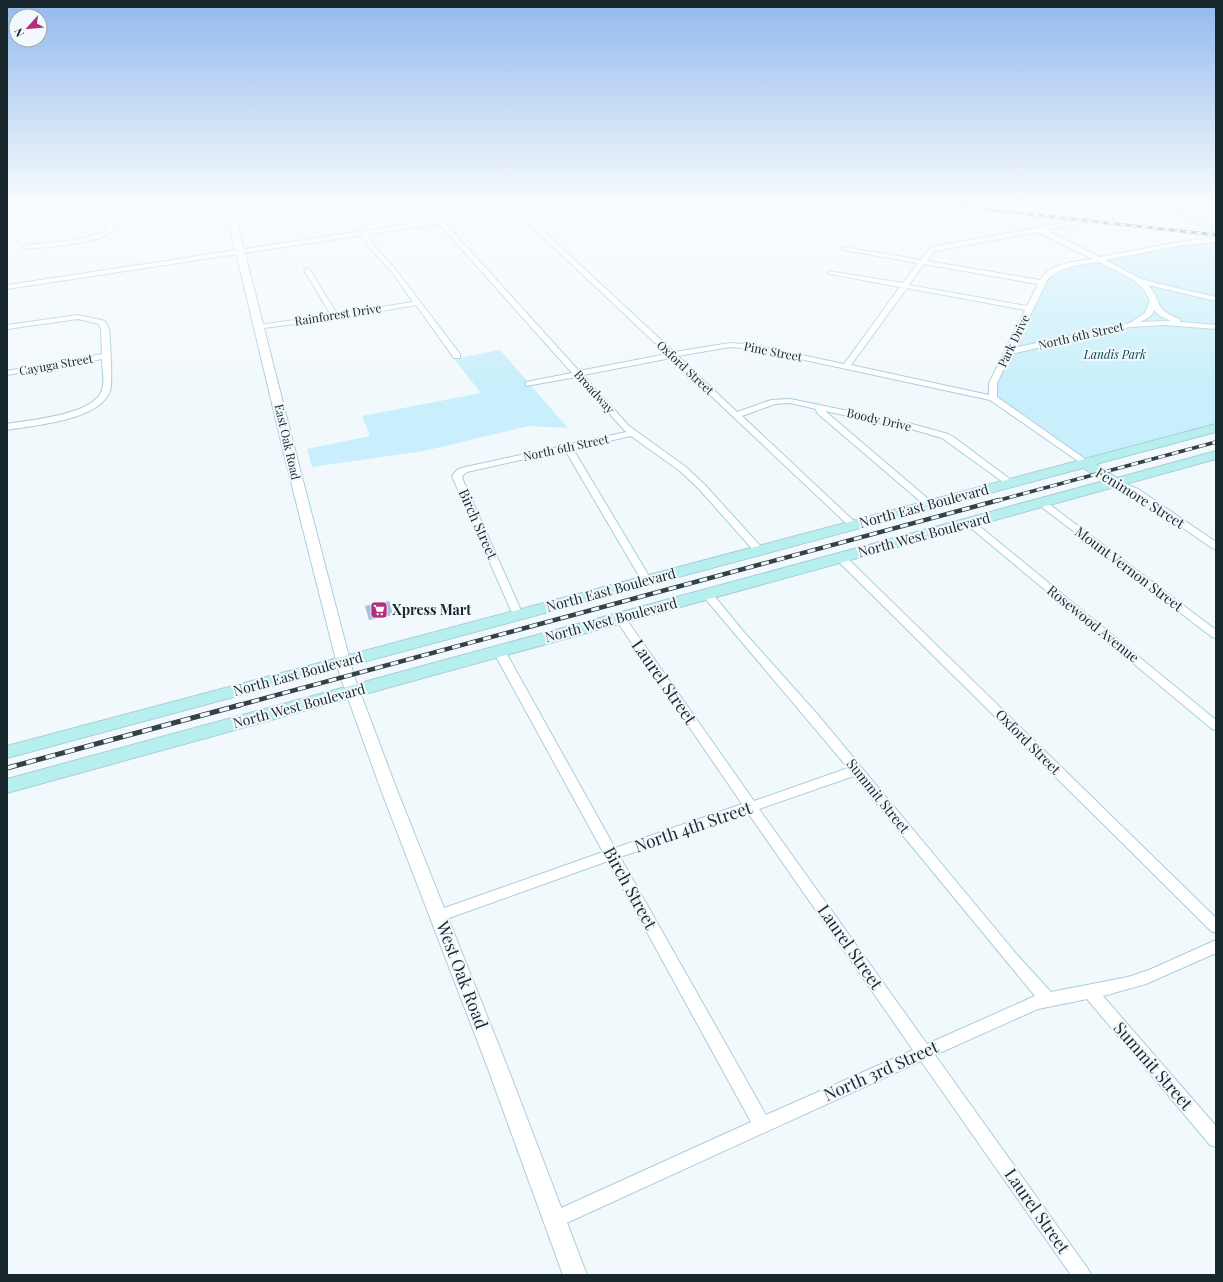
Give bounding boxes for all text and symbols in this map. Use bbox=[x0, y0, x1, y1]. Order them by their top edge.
north arrow bbox=[8, 8, 48, 48]
text: N bbox=[10, 26, 27, 40]
street label: Rainforest Drive bbox=[293, 299, 382, 329]
street label: Park Drive bbox=[993, 312, 1033, 370]
street label: North 6th Street bbox=[1036, 317, 1126, 353]
street label: Oxford Street bbox=[654, 337, 718, 398]
street label: Pine Street bbox=[743, 338, 804, 365]
park label: Landis Park bbox=[1083, 346, 1146, 362]
street label: Cayuga Street bbox=[18, 350, 95, 378]
street label: Broadway bbox=[571, 366, 618, 416]
street label: East Oak Road bbox=[271, 402, 304, 481]
street label: Boody Drive bbox=[845, 404, 913, 434]
street label: North 6th Street bbox=[521, 430, 611, 464]
street label: Fenimore Street bbox=[1092, 463, 1189, 533]
street label: North East Boulevard bbox=[857, 479, 991, 532]
street label: Birch Street bbox=[455, 486, 503, 563]
street label: North West Boulevard bbox=[856, 508, 992, 561]
street label: Mount Vernon Street bbox=[1071, 522, 1188, 616]
street label: North East Boulevard bbox=[544, 563, 678, 616]
street label: Rosewood Avenue bbox=[1043, 581, 1143, 667]
street label: North West Boulevard bbox=[543, 593, 679, 646]
supermarket icon: Xpress Mart bbox=[369, 600, 389, 620]
place label: Xpress Mart bbox=[392, 600, 471, 619]
street label: Laurel Street bbox=[627, 635, 703, 729]
street label: North East Boulevard bbox=[231, 647, 365, 700]
street label: North West Boulevard bbox=[231, 679, 367, 732]
street label: Oxford Street bbox=[992, 705, 1066, 779]
street label: Summit Street bbox=[843, 755, 915, 838]
street label: North 4th Street bbox=[631, 795, 755, 856]
street label: Birch Street bbox=[599, 842, 663, 933]
street label: Laurel Street bbox=[813, 900, 889, 994]
street label: West Oak Road bbox=[432, 917, 494, 1032]
street label: Summit Street bbox=[1109, 1017, 1199, 1115]
street label: North 3rd Street bbox=[820, 1035, 942, 1105]
street label: Laurel Street bbox=[1000, 1164, 1076, 1258]

